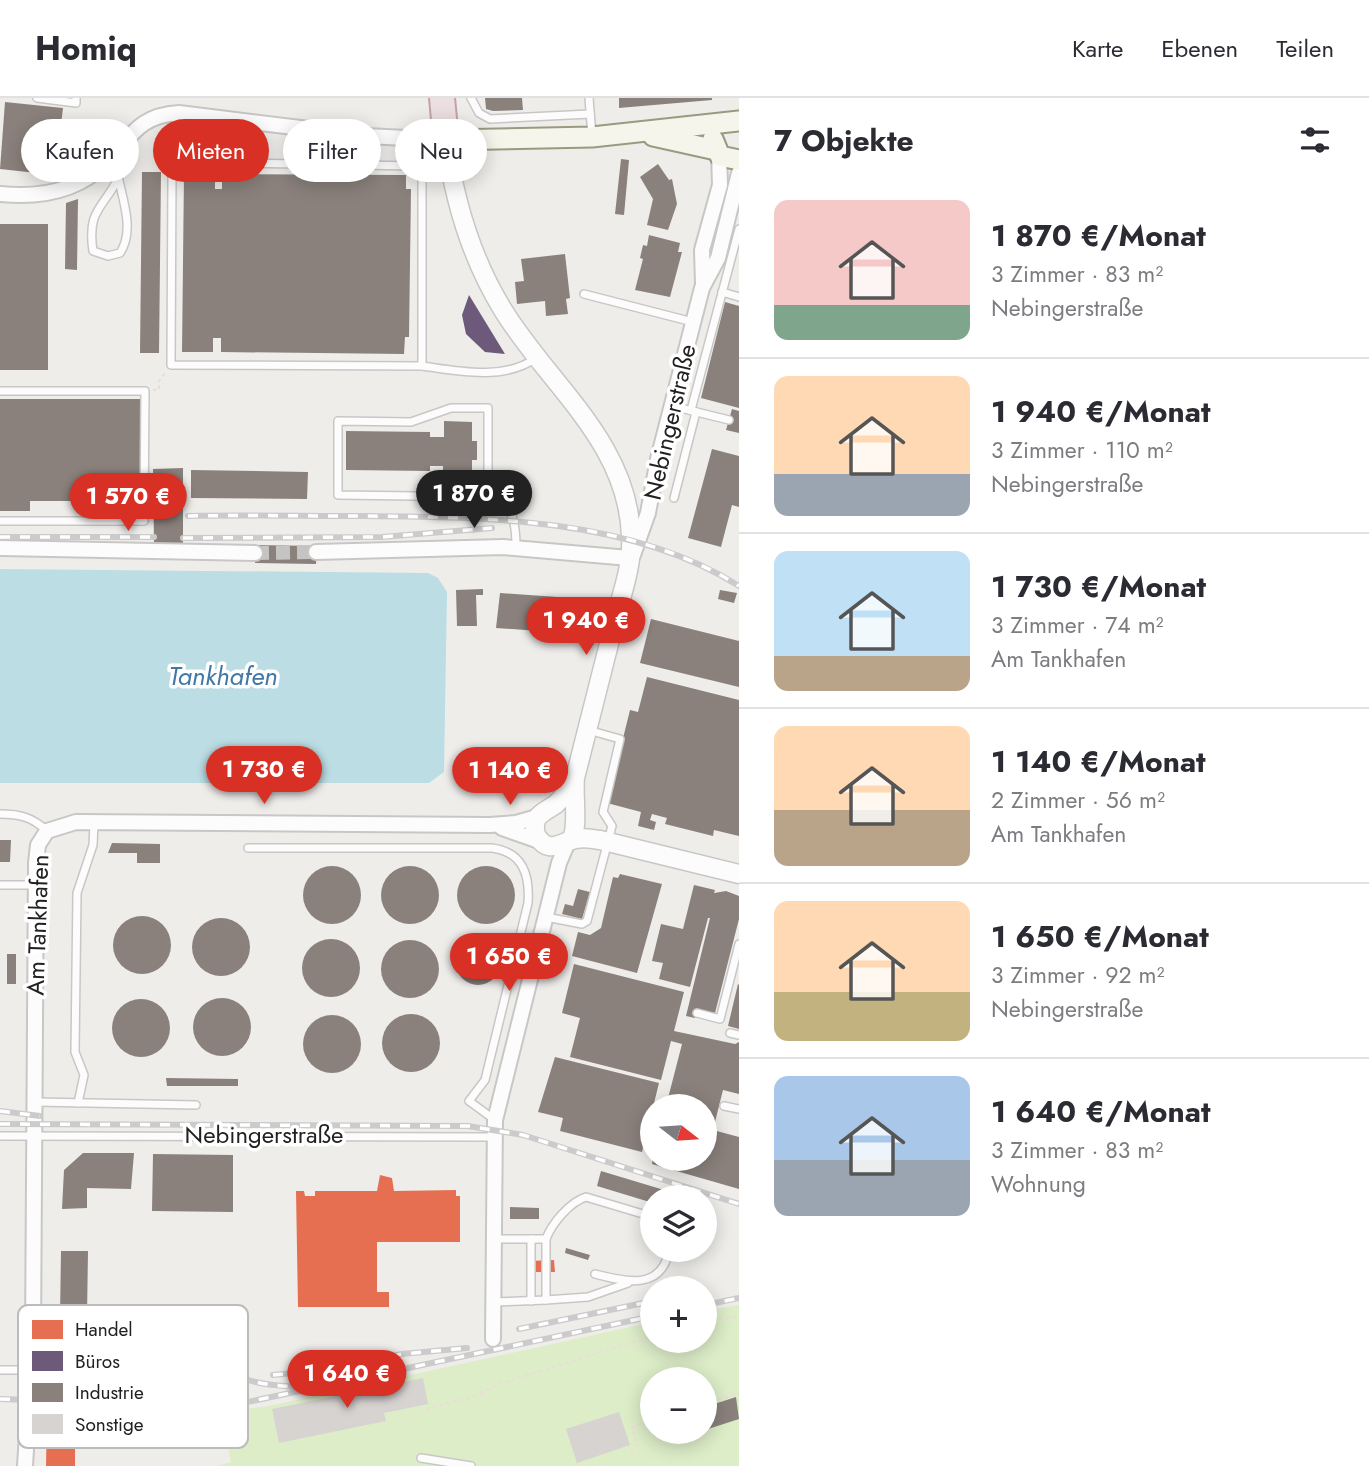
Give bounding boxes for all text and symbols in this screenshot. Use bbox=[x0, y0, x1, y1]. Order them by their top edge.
text: Homiq bbox=[35, 25, 137, 72]
text: Karte bbox=[1072, 31, 1123, 66]
text: Ebenen bbox=[1161, 31, 1238, 66]
text: Teilen bbox=[1276, 31, 1334, 66]
chip: Kaufen bbox=[21, 119, 139, 182]
chip: Mieten bbox=[153, 119, 269, 182]
chip: Filter bbox=[283, 119, 381, 182]
chip: Neu bbox=[395, 119, 487, 182]
text: 7 Objekte bbox=[774, 119, 914, 162]
icon: filters bbox=[1296, 121, 1334, 159]
text: 1 870 €/Monat bbox=[991, 214, 1206, 257]
icon: home bbox=[830, 228, 914, 312]
text: 3 Zimmer · 83 m² bbox=[991, 257, 1163, 291]
text: Nebingerstraße bbox=[991, 291, 1143, 325]
street label: Nebingerstraße bbox=[635, 341, 704, 503]
text: 1 940 €/Monat bbox=[991, 390, 1210, 433]
icon: home bbox=[830, 404, 914, 488]
text: 3 Zimmer · 110 m² bbox=[991, 433, 1173, 467]
text: Nebingerstraße bbox=[991, 467, 1143, 501]
pin: 1 870 € bbox=[409, 470, 539, 530]
pin: 1 570 € bbox=[63, 474, 193, 533]
text: 1 870 € bbox=[432, 476, 516, 510]
text: 1 570 € bbox=[86, 479, 170, 513]
text: 1 730 €/Monat bbox=[991, 565, 1206, 608]
icon: home bbox=[830, 579, 914, 663]
pin: 1 940 € bbox=[521, 598, 651, 657]
text: 1 940 € bbox=[542, 603, 630, 637]
text: 3 Zimmer · 74 m² bbox=[991, 608, 1164, 642]
text: Am Tankhafen bbox=[991, 642, 1126, 676]
water label: Tankhafen bbox=[169, 657, 277, 695]
text: 1 140 €/Monat bbox=[991, 740, 1206, 783]
pin: 1 730 € bbox=[199, 746, 329, 806]
pin: 1 140 € bbox=[445, 748, 575, 807]
text: 1 730 € bbox=[222, 752, 306, 786]
text: 1 140 € bbox=[468, 753, 552, 787]
icon: home bbox=[830, 754, 914, 838]
text: 2 Zimmer · 56 m² bbox=[991, 783, 1165, 817]
text: Am Tankhafen bbox=[991, 817, 1126, 851]
street label: Am Tankhafen bbox=[18, 854, 57, 996]
text: 1 650 €/Monat bbox=[991, 915, 1209, 958]
icon: home bbox=[830, 929, 914, 1013]
pin: 1 650 € bbox=[444, 934, 574, 993]
text: 1 650 € bbox=[466, 939, 552, 973]
text: 3 Zimmer · 92 m² bbox=[991, 958, 1164, 992]
text: Nebingerstraße bbox=[991, 992, 1143, 1026]
text: 1 640 €/Monat bbox=[991, 1090, 1210, 1133]
north arrow bbox=[640, 1094, 718, 1171]
map controls bbox=[640, 1094, 717, 1444]
icon: home bbox=[830, 1104, 914, 1188]
street label: Nebingerstraße bbox=[185, 1117, 343, 1152]
text: 3 Zimmer · 83 m² bbox=[991, 1133, 1163, 1167]
text: Wohnung bbox=[991, 1167, 1086, 1201]
button: layers bbox=[640, 1185, 717, 1262]
button: + bbox=[640, 1276, 717, 1353]
legend bbox=[18, 1305, 248, 1448]
text: Handel bbox=[75, 1316, 133, 1343]
text: Büros bbox=[75, 1348, 120, 1375]
pin: 1 640 € bbox=[282, 1350, 412, 1410]
text: 1 640 € bbox=[303, 1356, 391, 1390]
button: − bbox=[640, 1367, 717, 1444]
text: Industrie bbox=[75, 1379, 144, 1406]
text: Sonstige bbox=[75, 1411, 144, 1438]

